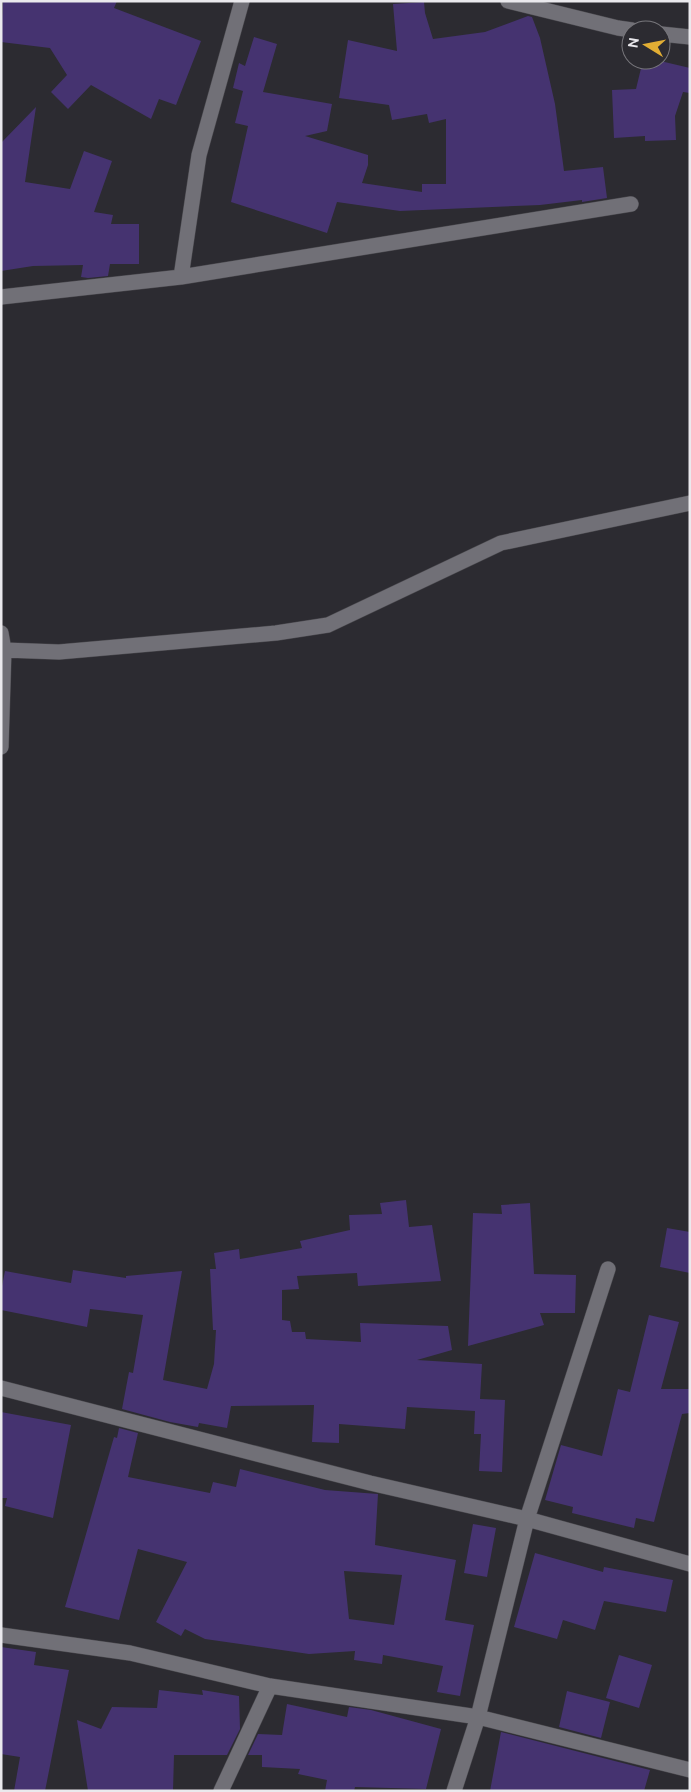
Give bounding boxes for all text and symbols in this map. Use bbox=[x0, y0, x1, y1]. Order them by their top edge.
north arrow bbox=[621, 20, 671, 70]
text: N bbox=[624, 36, 642, 49]

